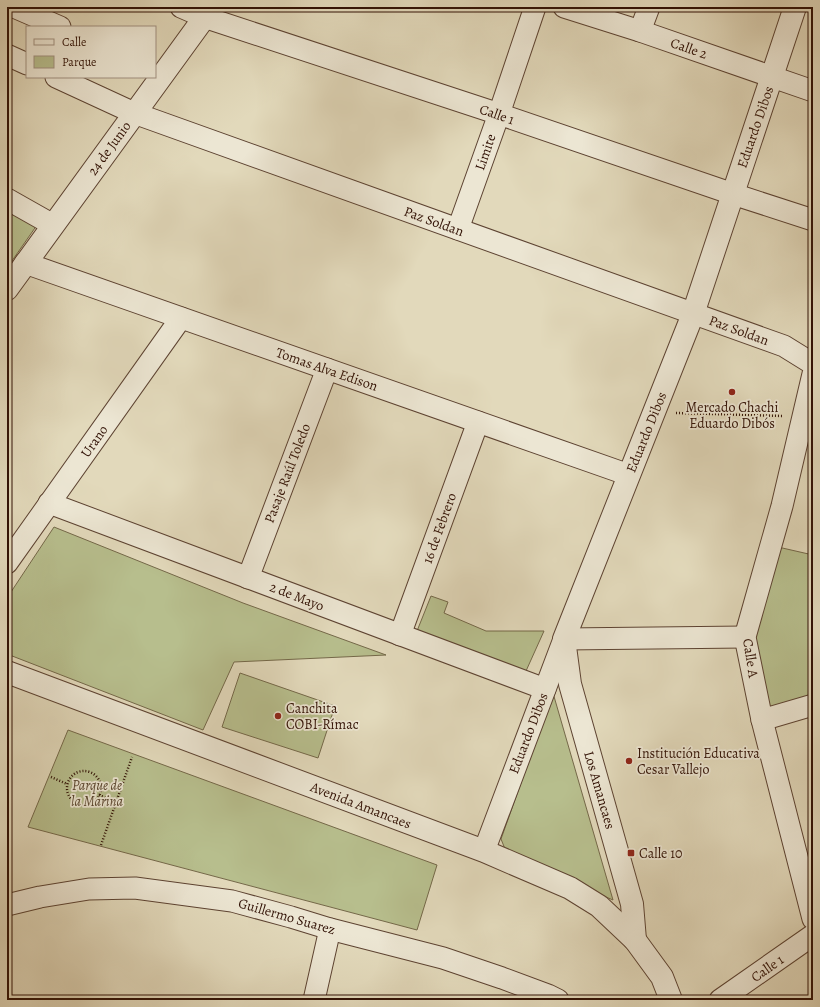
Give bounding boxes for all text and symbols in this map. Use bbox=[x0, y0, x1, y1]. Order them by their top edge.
legend bbox=[26, 26, 156, 78]
street label: Calle 2 bbox=[668, 33, 710, 64]
text: Calle bbox=[62, 34, 86, 50]
text: Parque bbox=[62, 54, 97, 70]
street label: Eduardo Dibos bbox=[733, 84, 778, 171]
street label: Calle 1 bbox=[477, 100, 517, 129]
street label: 24 de Junio bbox=[83, 117, 136, 179]
street label: Limite bbox=[470, 131, 501, 173]
street label: Paz Soldan bbox=[401, 202, 467, 241]
street label: Paz Soldan bbox=[706, 311, 772, 350]
street label: Tomas Alva Edison bbox=[273, 343, 381, 396]
marker: Mercado Chachi Eduardo Dibós bbox=[727, 387, 737, 397]
street label: Eduardo Dibos bbox=[622, 389, 671, 475]
place label: Mercado Chachi Eduardo Dibós bbox=[686, 398, 778, 433]
street label: Urano bbox=[76, 421, 112, 461]
street label: Pasaje Raúl Toledo bbox=[260, 421, 315, 526]
street label: 16 de Febrero bbox=[418, 490, 461, 566]
street label: 2 de Mayo bbox=[267, 577, 327, 616]
street label: Calle A bbox=[738, 637, 763, 680]
street label: Eduardo Dibos bbox=[504, 690, 553, 777]
place label: Canchita COBI-Rímac bbox=[286, 699, 359, 734]
marker: Canchita COBI-Rímac bbox=[273, 711, 283, 721]
place label: Institución Educativa Cesar Vallejo bbox=[637, 744, 760, 779]
street label: Los Amancaes bbox=[579, 749, 620, 831]
marker: Institución Educativa Cesar Vallejo bbox=[624, 756, 634, 766]
park label: Parque de la Marina bbox=[71, 776, 123, 811]
street label: Avenida Amancaes bbox=[307, 777, 414, 833]
place label: Calle 10 bbox=[639, 844, 682, 863]
marker: Calle 10 bbox=[626, 848, 636, 858]
street label: Guillermo Suarez bbox=[236, 894, 337, 939]
street label: Calle 1 bbox=[747, 950, 788, 987]

